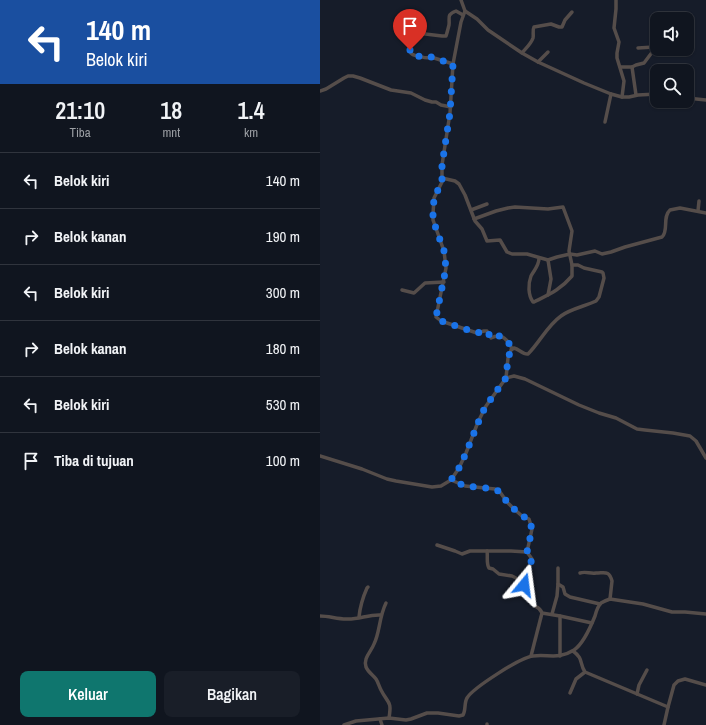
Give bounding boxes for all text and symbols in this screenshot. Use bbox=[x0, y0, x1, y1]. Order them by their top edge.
pin bbox=[393, 9, 427, 50]
text: 140 m bbox=[86, 11, 151, 49]
map controls bbox=[650, 12, 694, 108]
button: sound bbox=[650, 12, 694, 56]
icon: arrive bbox=[399, 15, 421, 37]
icon: left bbox=[20, 16, 72, 68]
text: Belok kiri bbox=[86, 47, 148, 72]
button: search bbox=[650, 64, 694, 108]
text: 21:10 bbox=[55, 94, 105, 126]
text: 18 bbox=[160, 94, 182, 126]
text: 1.4 bbox=[237, 94, 265, 126]
text: Tiba bbox=[70, 124, 91, 141]
text: mnt bbox=[162, 124, 180, 141]
text: km bbox=[244, 124, 258, 141]
icon: left bbox=[20, 170, 42, 192]
text: Belok kiri bbox=[54, 170, 109, 191]
text: 140 m bbox=[266, 170, 300, 191]
icon: right bbox=[20, 226, 42, 248]
text: Belok kanan bbox=[54, 226, 126, 247]
text: 190 m bbox=[266, 226, 300, 247]
icon: left bbox=[20, 282, 42, 304]
text: Belok kiri bbox=[54, 282, 109, 303]
text: 300 m bbox=[266, 282, 300, 303]
icon: right bbox=[20, 338, 42, 360]
text: Belok kanan bbox=[54, 338, 126, 359]
text: 180 m bbox=[266, 338, 300, 359]
icon: left bbox=[20, 394, 42, 416]
text: Belok kiri bbox=[54, 394, 109, 415]
text: 530 m bbox=[266, 394, 300, 415]
icon: arrive bbox=[20, 450, 42, 472]
text: Tiba di tujuan bbox=[54, 450, 134, 471]
text: 100 m bbox=[266, 450, 300, 471]
position arrow bbox=[503, 564, 545, 606]
button: Keluar bbox=[20, 671, 156, 717]
button: Bagikan bbox=[164, 671, 300, 717]

